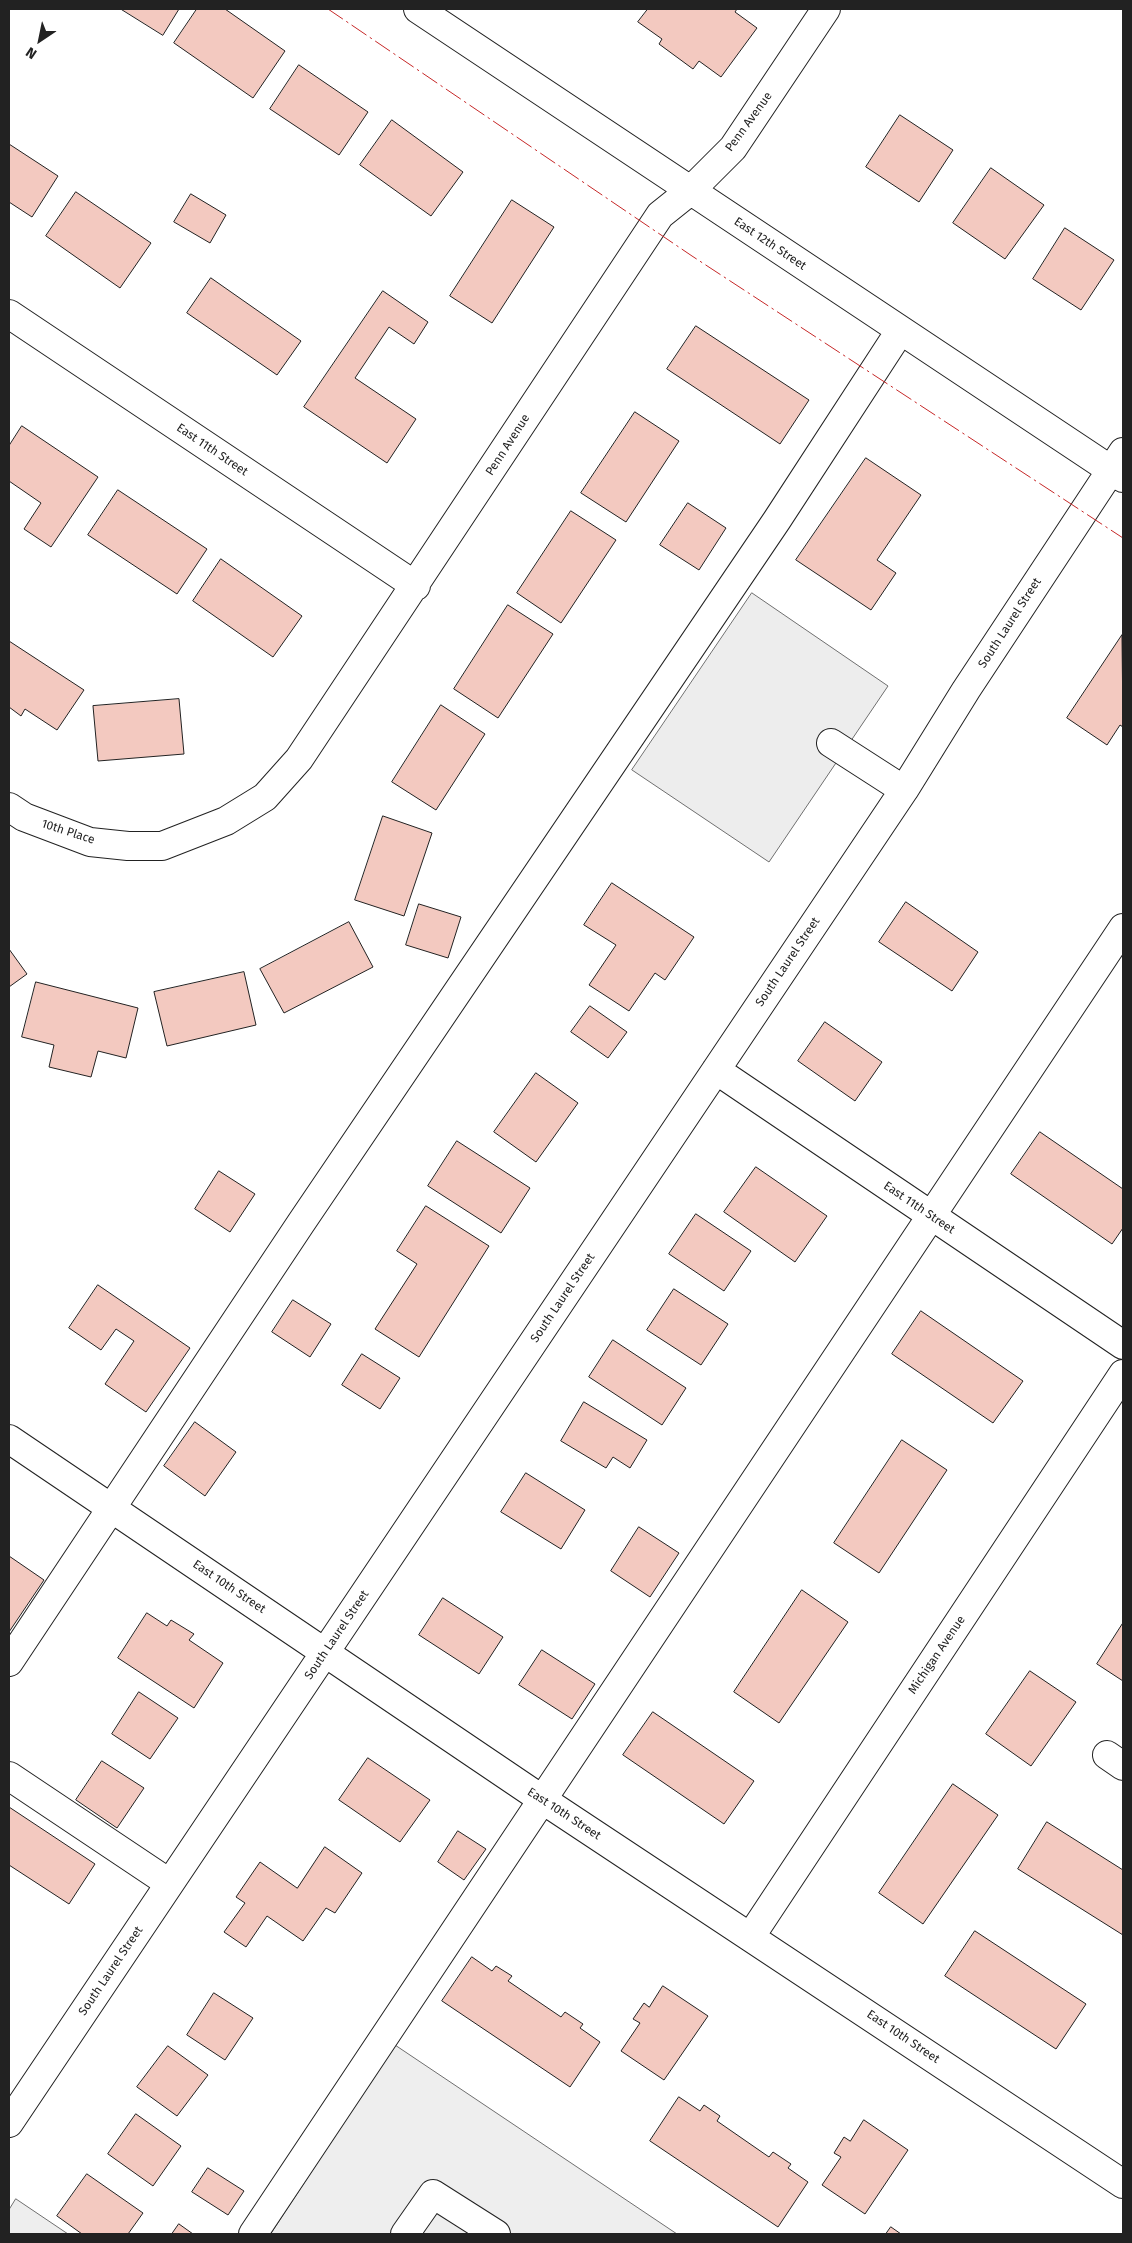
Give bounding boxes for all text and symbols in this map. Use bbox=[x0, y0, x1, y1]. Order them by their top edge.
north arrow bbox=[15, 15, 65, 65]
text: N bbox=[23, 43, 40, 63]
street label: Penn Avenue bbox=[723, 89, 775, 155]
street label: East 12th Street bbox=[731, 215, 809, 273]
street label: Penn Avenue bbox=[483, 412, 533, 478]
street label: East 11th Street bbox=[174, 421, 250, 479]
street label: South Laurel Street bbox=[976, 575, 1044, 671]
street label: 10th Place bbox=[39, 817, 97, 847]
street label: South Laurel Street bbox=[753, 915, 823, 1009]
street label: East 11th Street bbox=[881, 1179, 957, 1237]
street label: South Laurel Street bbox=[528, 1251, 598, 1345]
street label: East 10th Street bbox=[190, 1557, 268, 1617]
street label: South Laurel Street bbox=[302, 1588, 372, 1682]
street label: Michigan Avenue bbox=[905, 1613, 969, 1697]
street label: East 10th Street bbox=[525, 1785, 603, 1843]
street label: South Laurel Street bbox=[76, 1924, 146, 2018]
street label: East 10th Street bbox=[864, 2007, 942, 2067]

